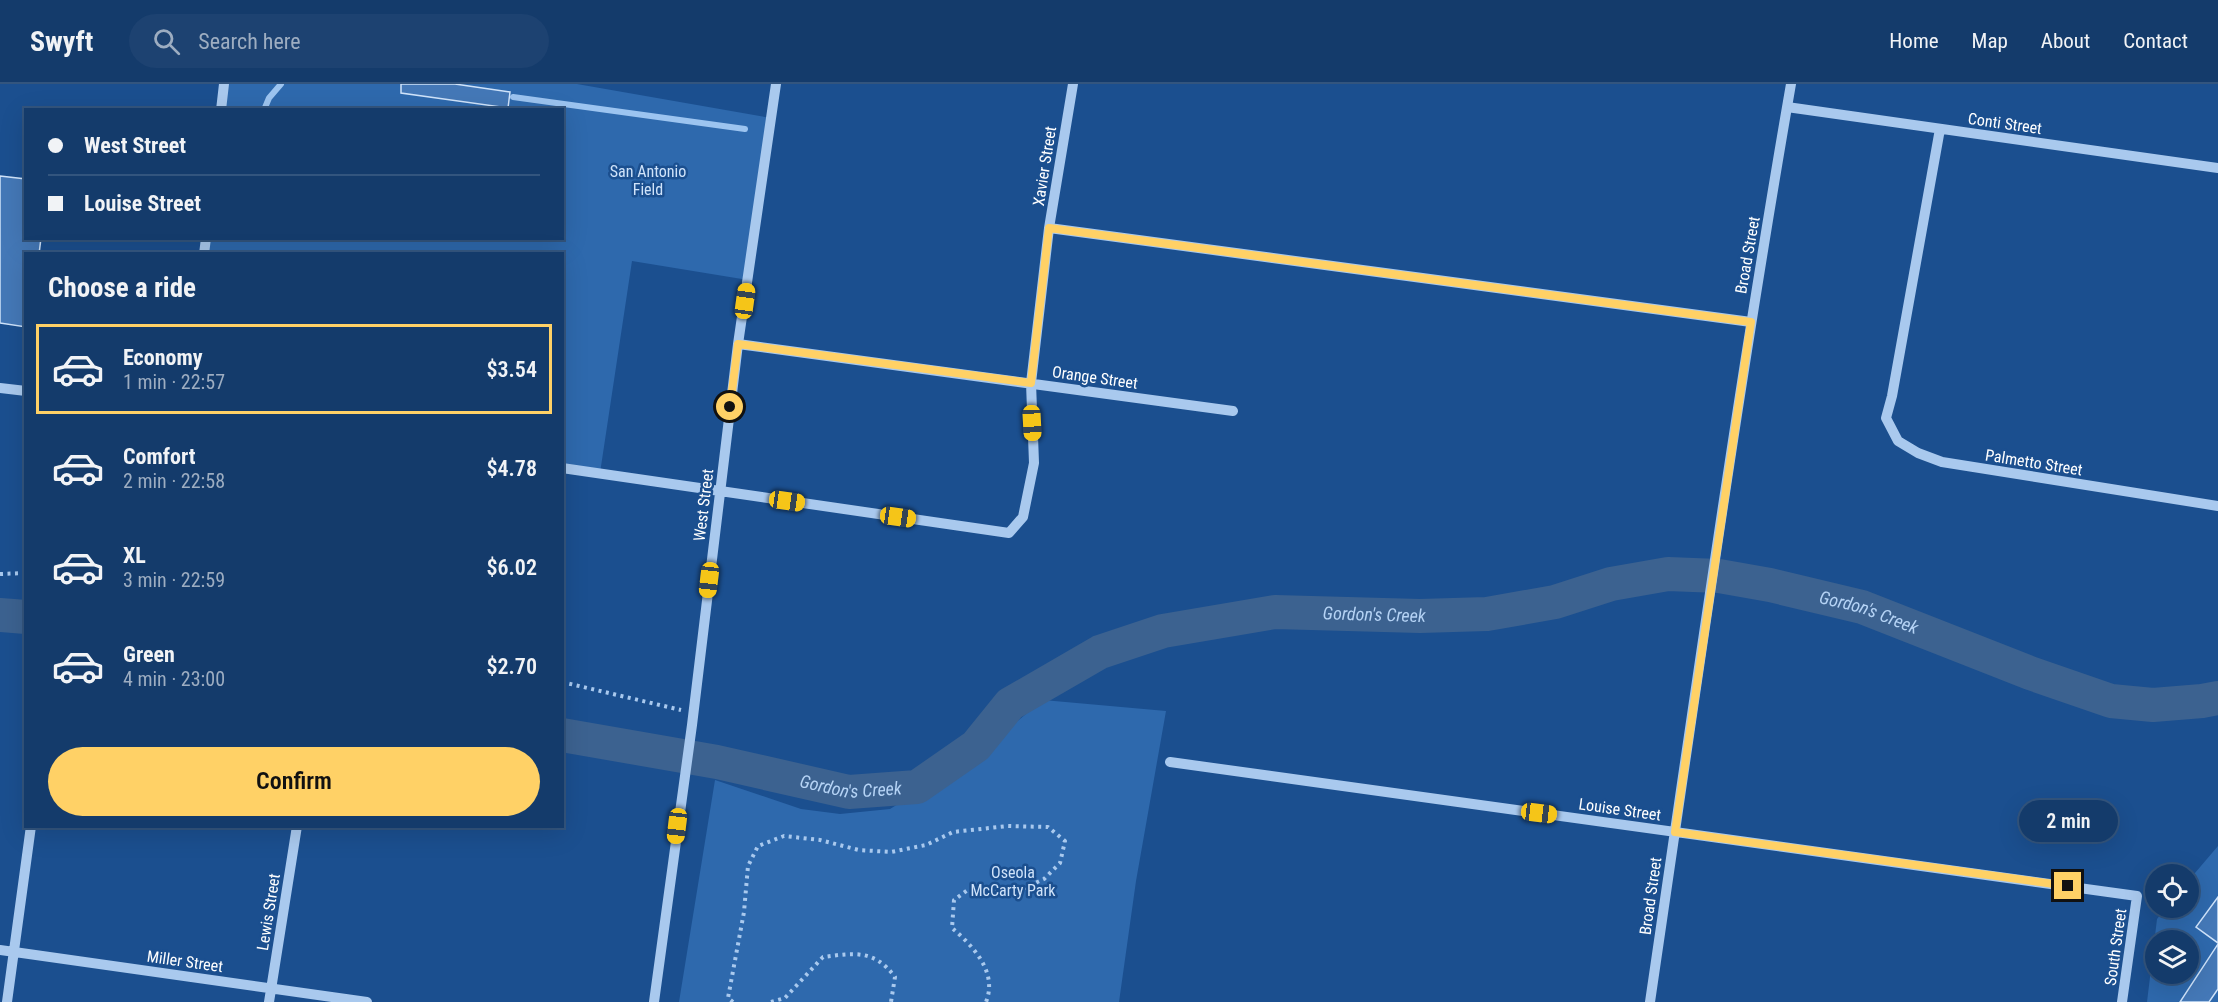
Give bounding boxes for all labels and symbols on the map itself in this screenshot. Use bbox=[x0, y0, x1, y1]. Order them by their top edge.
street label: Conti Street bbox=[1967, 109, 2043, 138]
street label: Xavier Street bbox=[1029, 125, 1060, 207]
park label: San Antonio Field bbox=[610, 162, 686, 199]
street label: Broad Street bbox=[1731, 215, 1764, 295]
car bbox=[734, 282, 756, 320]
street label: Orange Street bbox=[1051, 362, 1139, 393]
route start bbox=[716, 393, 743, 420]
car bbox=[1022, 405, 1042, 441]
street label: Palmetto Street bbox=[1984, 445, 2084, 480]
street label: West Street bbox=[690, 468, 717, 542]
car bbox=[768, 490, 806, 512]
car bbox=[879, 506, 917, 528]
car bbox=[698, 561, 720, 599]
water label: Gordon's Creek bbox=[1817, 586, 1922, 638]
water label: Gordon's Creek bbox=[1322, 602, 1427, 626]
water label: Gordon's Creek bbox=[798, 770, 904, 802]
street label: Louise Street bbox=[1578, 794, 1663, 825]
callout: 2 min bbox=[2018, 799, 2118, 841]
car bbox=[1520, 802, 1558, 824]
car bbox=[666, 807, 688, 845]
street label: Broad Street bbox=[1636, 856, 1665, 936]
park label: Oseola McCarty Park bbox=[970, 863, 1056, 900]
street label: Lewis Street bbox=[253, 872, 284, 952]
route end bbox=[2054, 872, 2081, 899]
street label: South Street bbox=[2101, 907, 2130, 987]
street label: Miller Street bbox=[146, 947, 224, 976]

